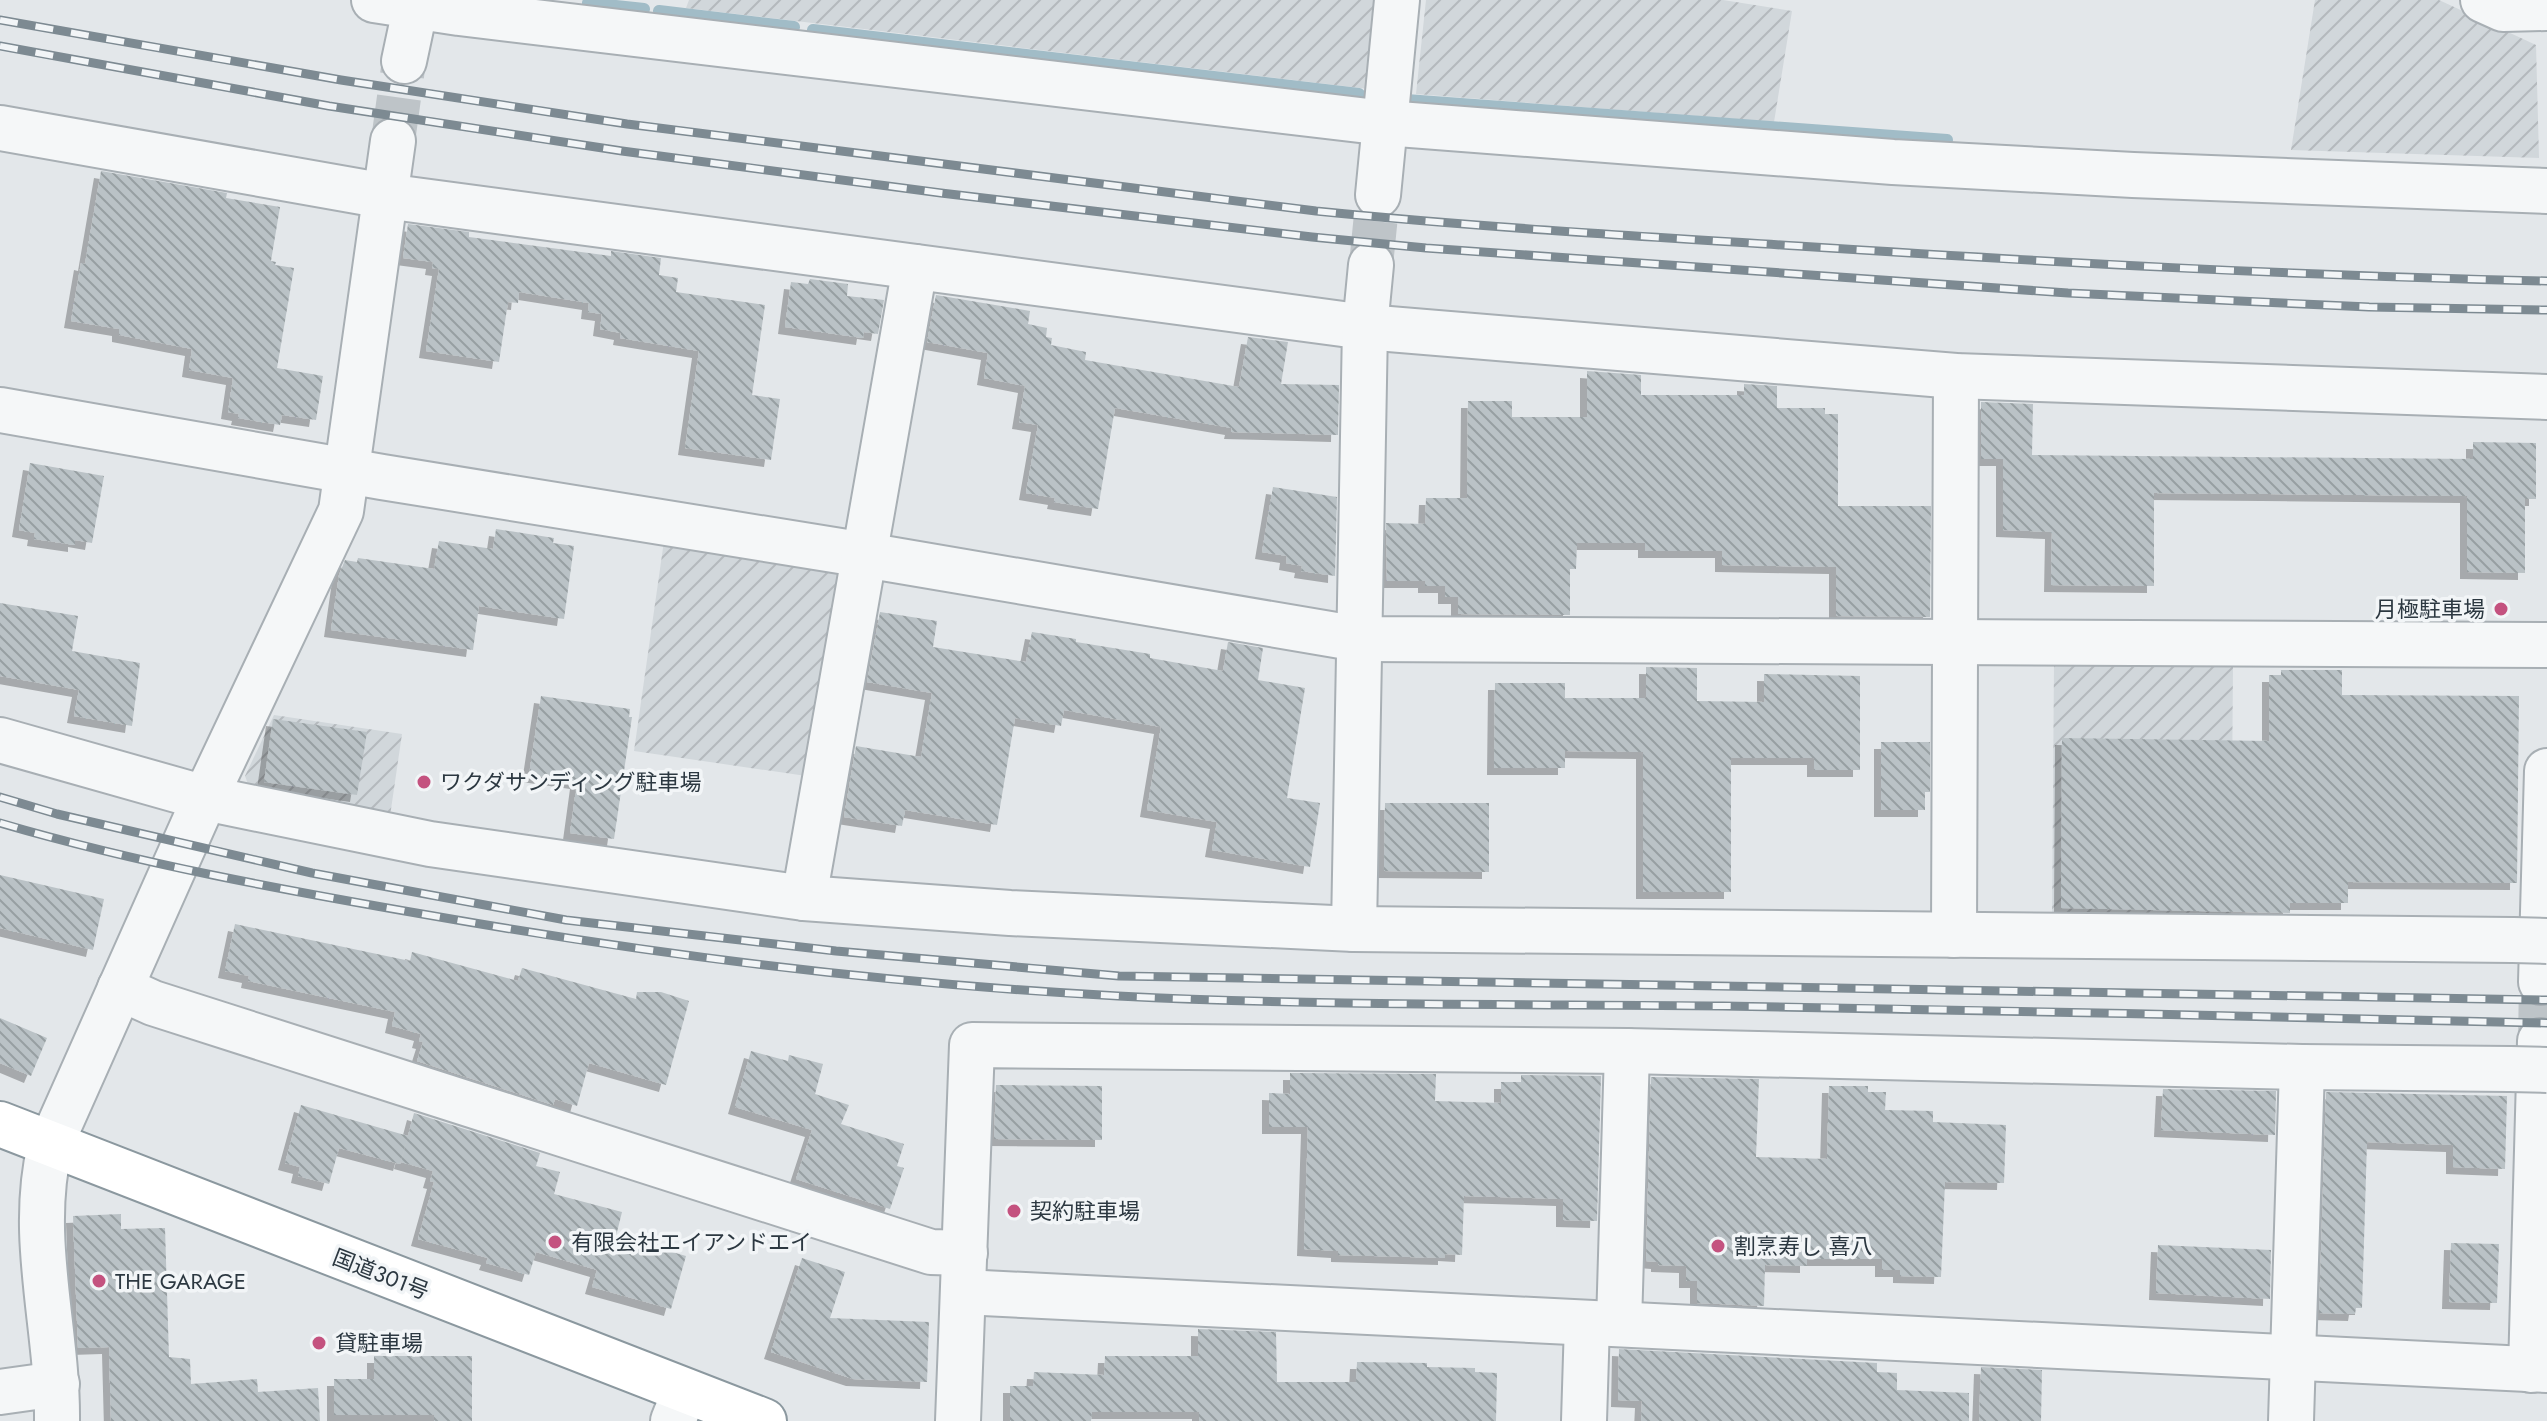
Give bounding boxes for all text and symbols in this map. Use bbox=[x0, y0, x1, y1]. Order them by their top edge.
place label: 月極駐車場 bbox=[2375, 593, 2485, 625]
marker: 月極駐車場 bbox=[2492, 600, 2510, 618]
place label: ワクダサンディング駐車場 bbox=[440, 766, 702, 798]
marker: ワクダサンディング駐車場 bbox=[415, 773, 433, 791]
place label: 契約駐車場 bbox=[1030, 1195, 1140, 1227]
marker: 契約駐車場 bbox=[1005, 1202, 1023, 1220]
place label: 有限会社エイアンドエイ bbox=[571, 1226, 812, 1258]
place label: 割烹寿し 喜八 bbox=[1734, 1230, 1873, 1262]
marker: 有限会社エイアンドエイ bbox=[546, 1233, 564, 1251]
marker: 割烹寿し 喜八 bbox=[1709, 1237, 1727, 1255]
street label: 国道301号 bbox=[328, 1241, 434, 1307]
place label: THE GARAGE bbox=[115, 1265, 246, 1297]
marker: THE GARAGE bbox=[90, 1272, 108, 1290]
place label: 貸駐車場 bbox=[335, 1327, 423, 1359]
marker: 貸駐車場 bbox=[310, 1334, 328, 1352]

